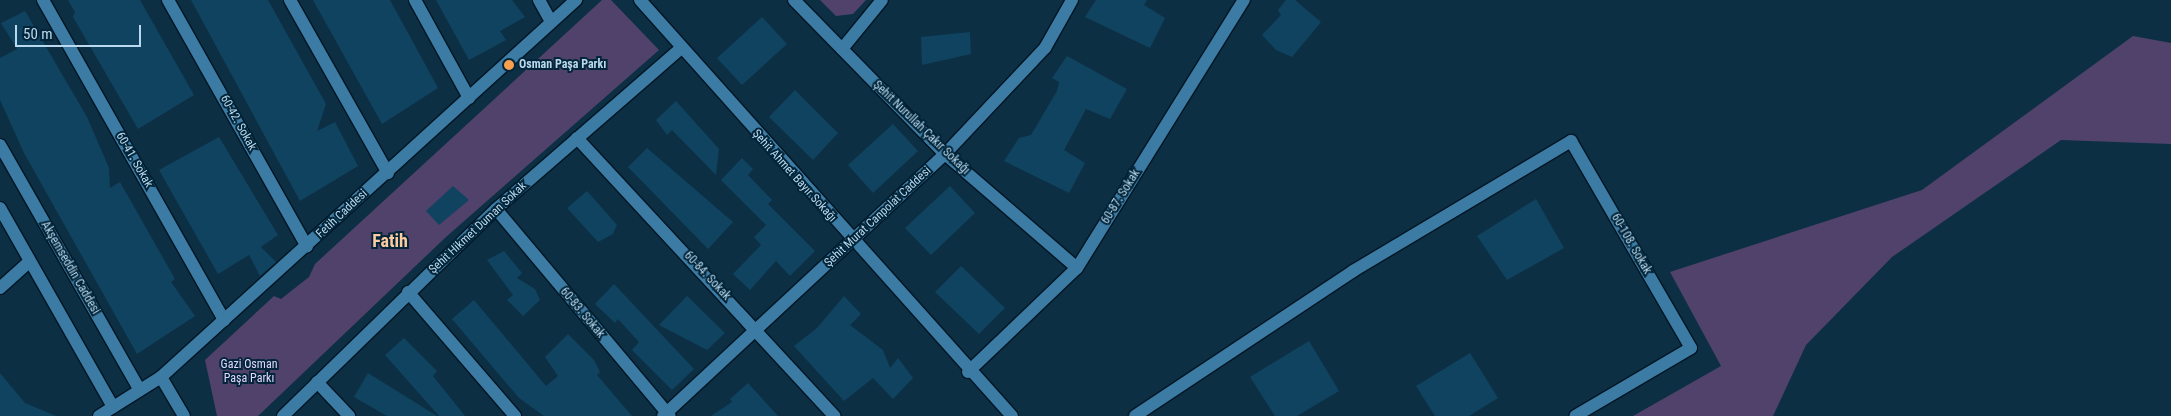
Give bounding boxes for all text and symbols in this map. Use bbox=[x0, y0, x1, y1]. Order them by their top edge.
scale bar bbox=[18, 15, 144, 47]
text: 50 m bbox=[23, 25, 53, 43]
place label: Osman Paşa Parkı bbox=[519, 58, 606, 72]
marker: Osman Paşa Parkı bbox=[503, 59, 515, 71]
street label: Şehit Nurullah Çakır Sokağı bbox=[870, 78, 972, 178]
street label: 60-42. Sokak bbox=[217, 93, 259, 153]
street label: Şehit Ahmet Bayır Sokağı bbox=[749, 127, 839, 225]
street label: 60-41. Sokak bbox=[112, 130, 156, 190]
street label: Şehit Murat Canpolat Caddesi bbox=[822, 164, 934, 270]
street label: 60-87. Sokak bbox=[1099, 167, 1143, 227]
street label: Şehit Hikmet Duman Sokak bbox=[426, 179, 530, 277]
street label: Fetih Caddesi bbox=[314, 187, 370, 241]
street label: 60-108. Sokak bbox=[1608, 211, 1654, 277]
street label: Akşemseddin Caddesi bbox=[37, 219, 103, 317]
district label: Fatih bbox=[372, 230, 408, 252]
street label: 60-84. Sokak bbox=[681, 249, 733, 303]
street label: 60-83. Sokak bbox=[557, 285, 607, 341]
park label: Gazi Osman Paşa Parkı bbox=[221, 358, 277, 386]

